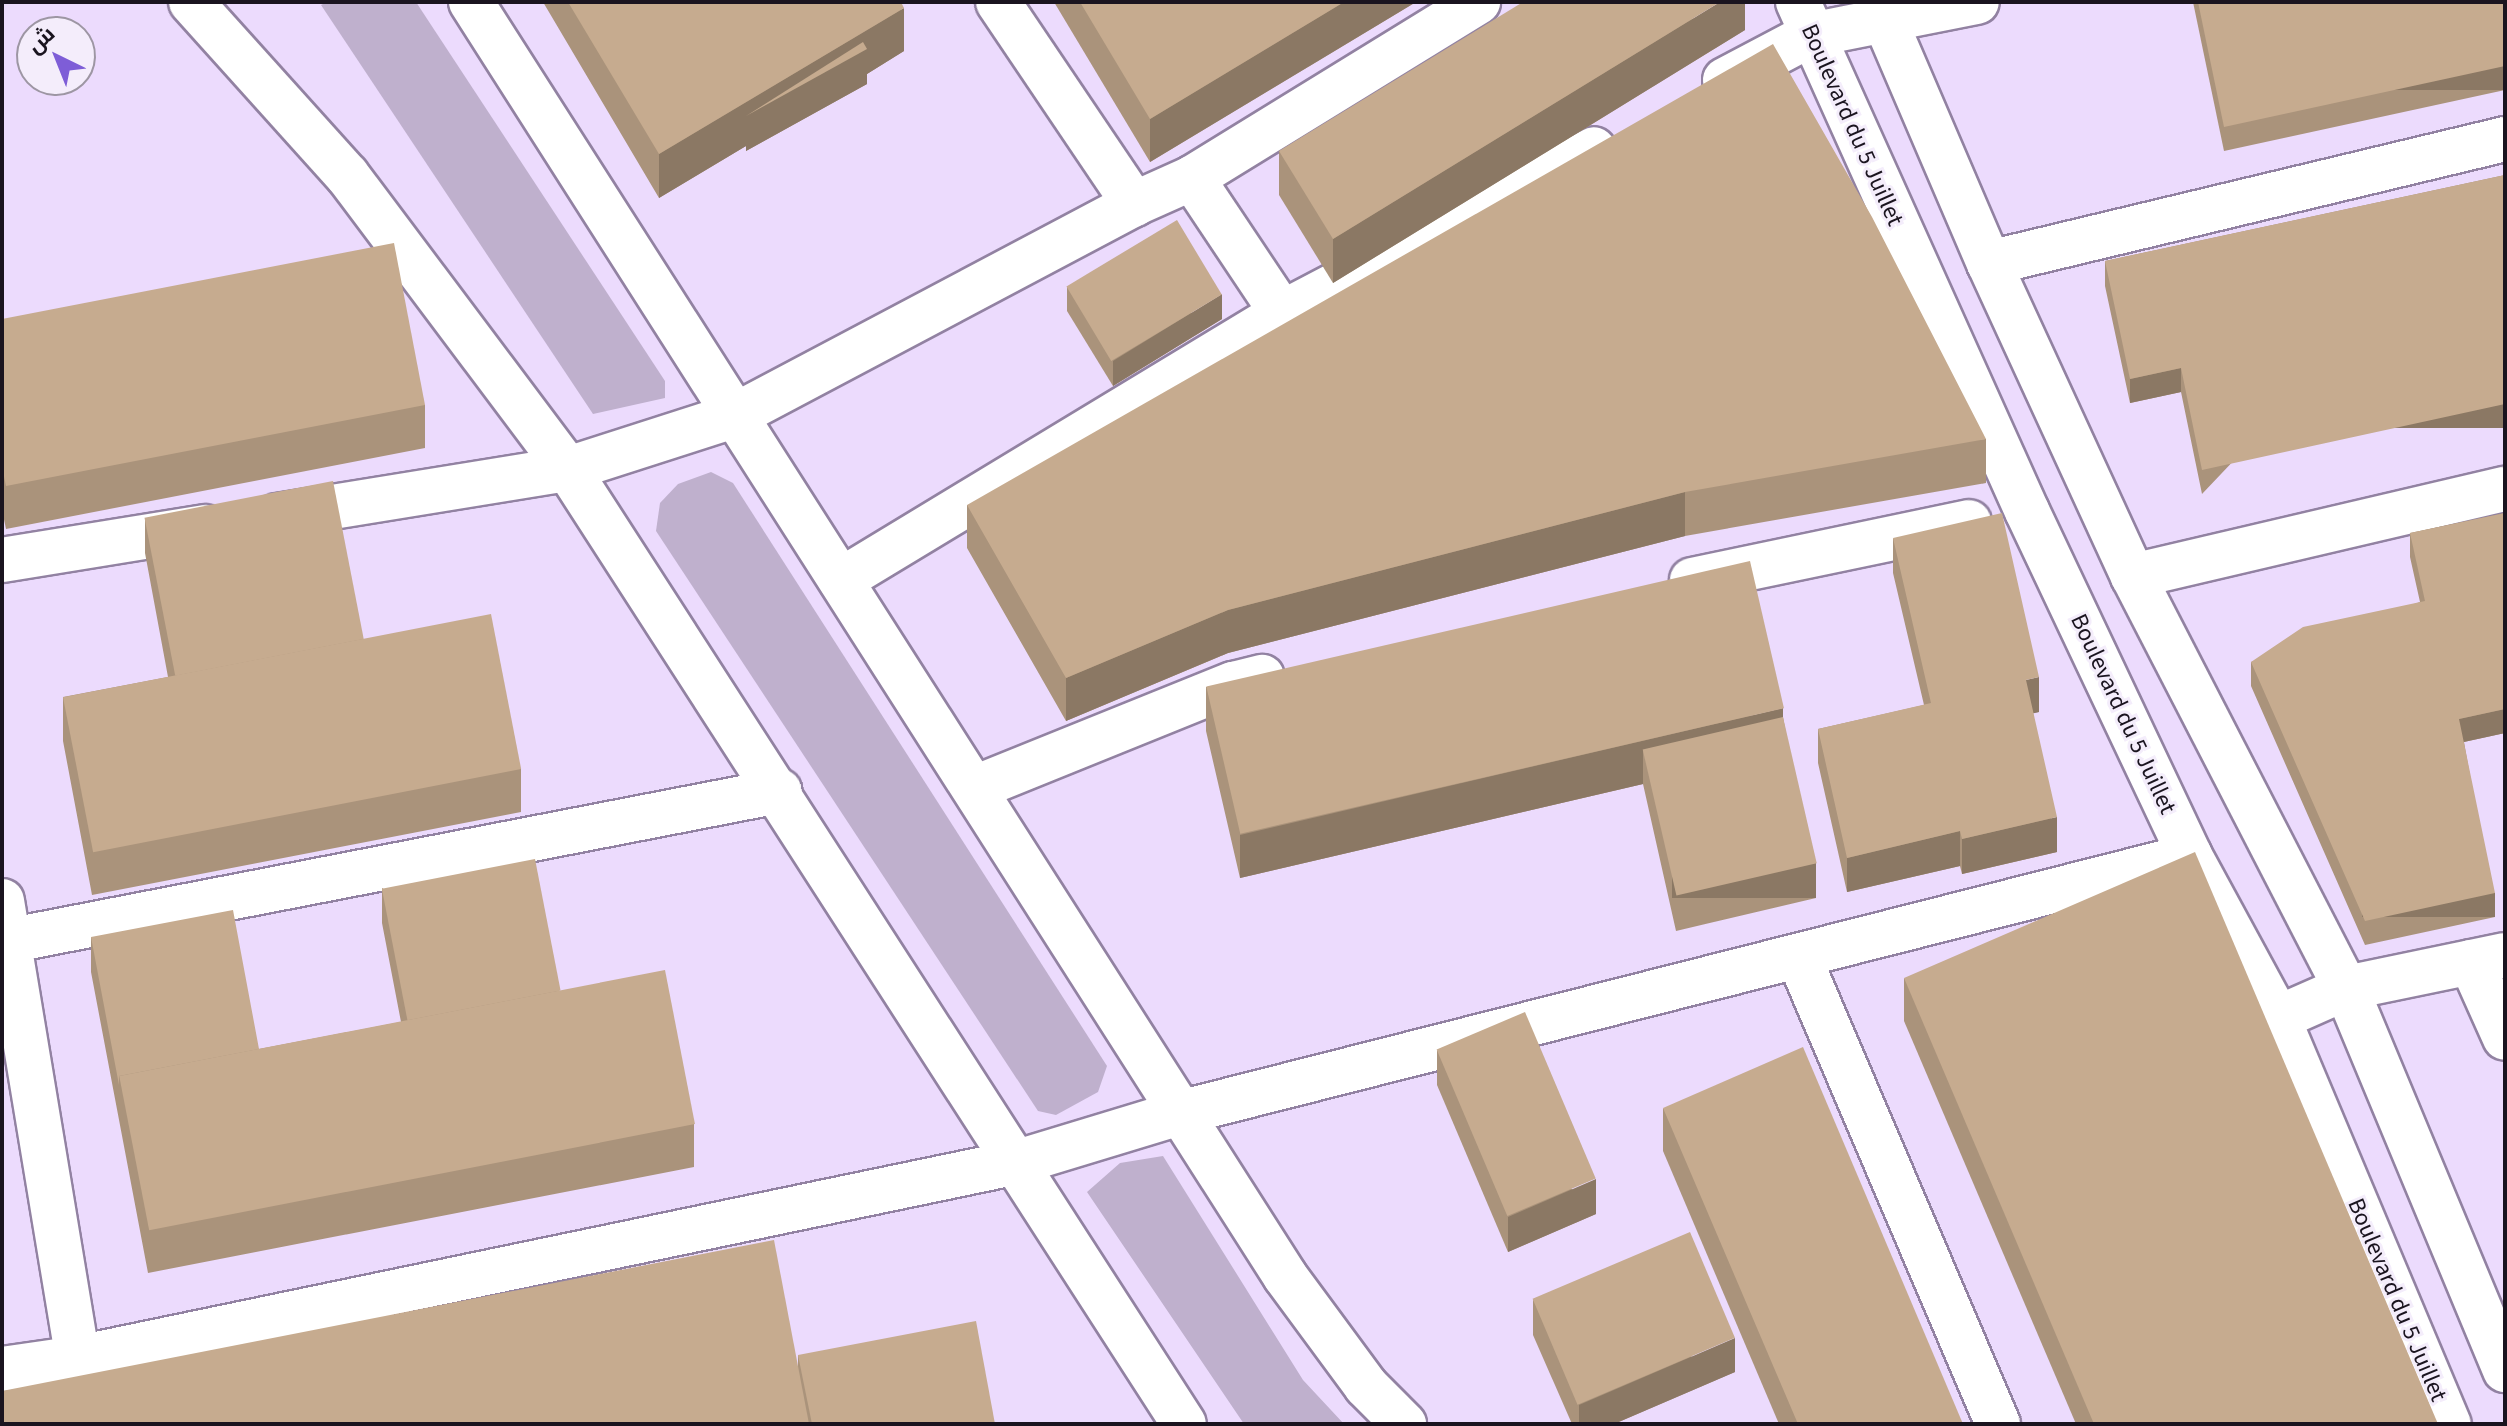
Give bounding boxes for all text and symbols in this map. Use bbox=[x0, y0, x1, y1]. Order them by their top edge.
north arrow bbox=[16, 16, 96, 96]
text: ش bbox=[20, 19, 62, 61]
street label: Boulevard du 5 Juillet bbox=[1795, 20, 1909, 230]
street label: Boulevard du 5 Juillet bbox=[2064, 609, 2182, 819]
street label: Boulevard du 5 Juillet bbox=[2341, 1194, 2453, 1406]

